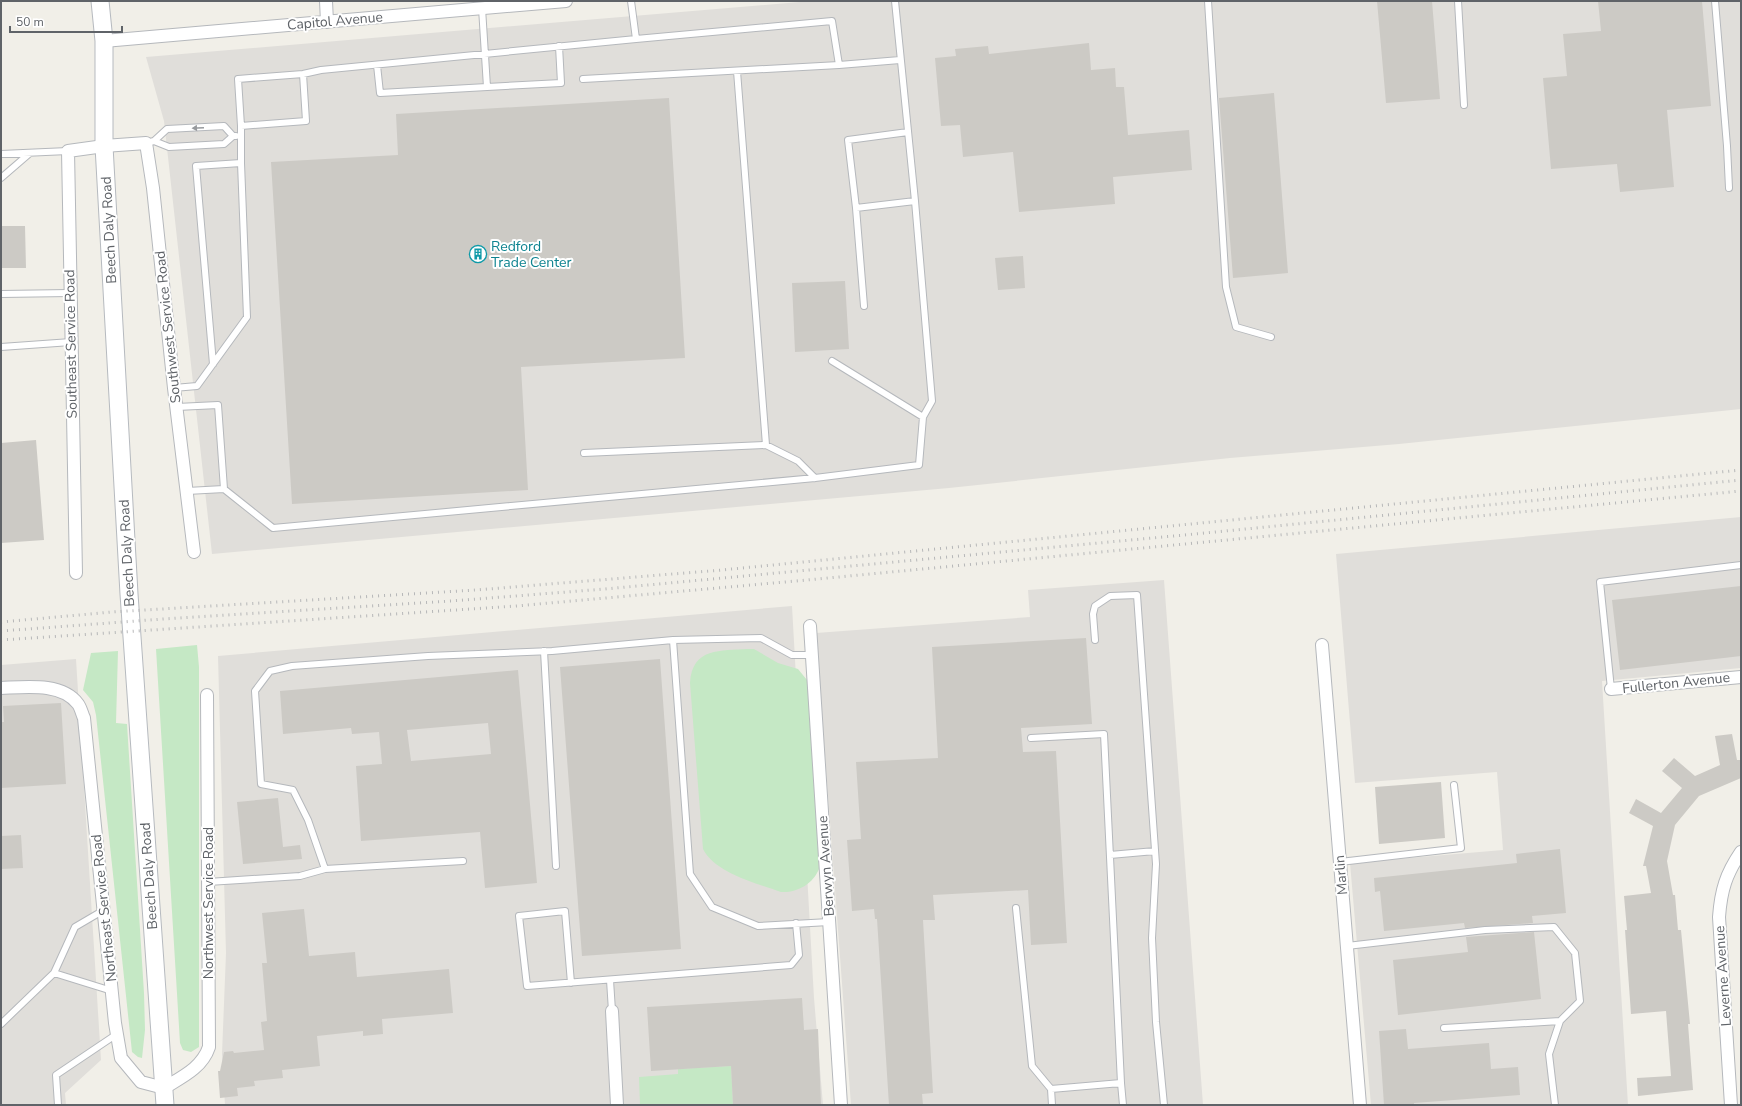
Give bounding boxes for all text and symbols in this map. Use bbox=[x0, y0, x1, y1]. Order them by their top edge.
street label: Capitol Avenue bbox=[286, 7, 384, 35]
scale bar bbox=[10, 8, 122, 34]
text: 50 m bbox=[16, 14, 44, 30]
one-way arrow bbox=[192, 124, 204, 131]
street label: Beech Daly Road bbox=[97, 176, 121, 284]
place label: Redford Trade Center bbox=[491, 237, 572, 272]
building icon: Redford Trade Center bbox=[468, 244, 488, 264]
street label: Southwest Service Road bbox=[151, 250, 185, 404]
street label: Southeast Service Road bbox=[60, 269, 82, 419]
street label: Beech Daly Road bbox=[115, 499, 139, 607]
street label: Fullerton Avenue bbox=[1621, 668, 1731, 698]
street label: Berwyn Avenue bbox=[813, 815, 839, 917]
street label: Beech Daly Road bbox=[136, 822, 162, 930]
street label: Northwest Service Road bbox=[199, 827, 218, 979]
street label: Northeast Service Road bbox=[87, 833, 121, 983]
street label: Marlin bbox=[1330, 854, 1352, 896]
street label: Leverne Avenue bbox=[1710, 925, 1736, 1027]

